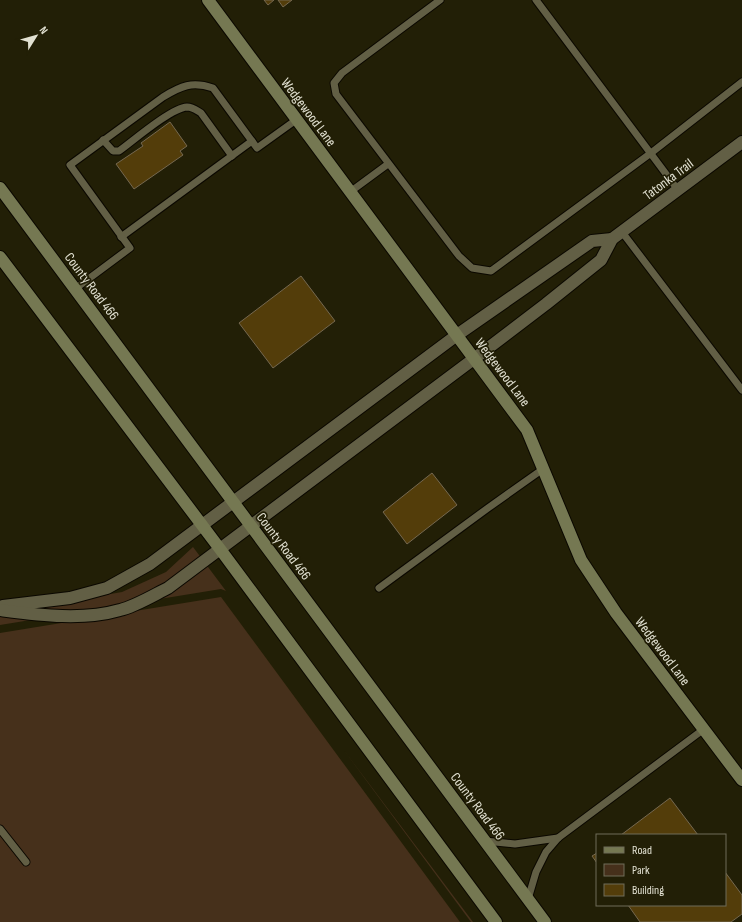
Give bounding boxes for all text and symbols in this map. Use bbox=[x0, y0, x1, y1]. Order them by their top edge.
north arrow bbox=[16, 16, 56, 56]
text: N bbox=[37, 24, 51, 37]
street label: Wedgewood Lane bbox=[277, 75, 340, 150]
street label: Tatonka Trail bbox=[640, 155, 697, 204]
street label: County Road 466 bbox=[61, 249, 122, 323]
street label: Wedgewood Lane bbox=[471, 335, 534, 410]
street label: County Road 466 bbox=[253, 509, 314, 583]
street label: Wedgewood Lane bbox=[631, 614, 694, 689]
street label: County Road 466 bbox=[447, 769, 508, 843]
legend bbox=[596, 834, 726, 906]
text: Road bbox=[632, 843, 652, 858]
text: Park bbox=[632, 863, 650, 878]
text: Building bbox=[632, 883, 664, 898]

